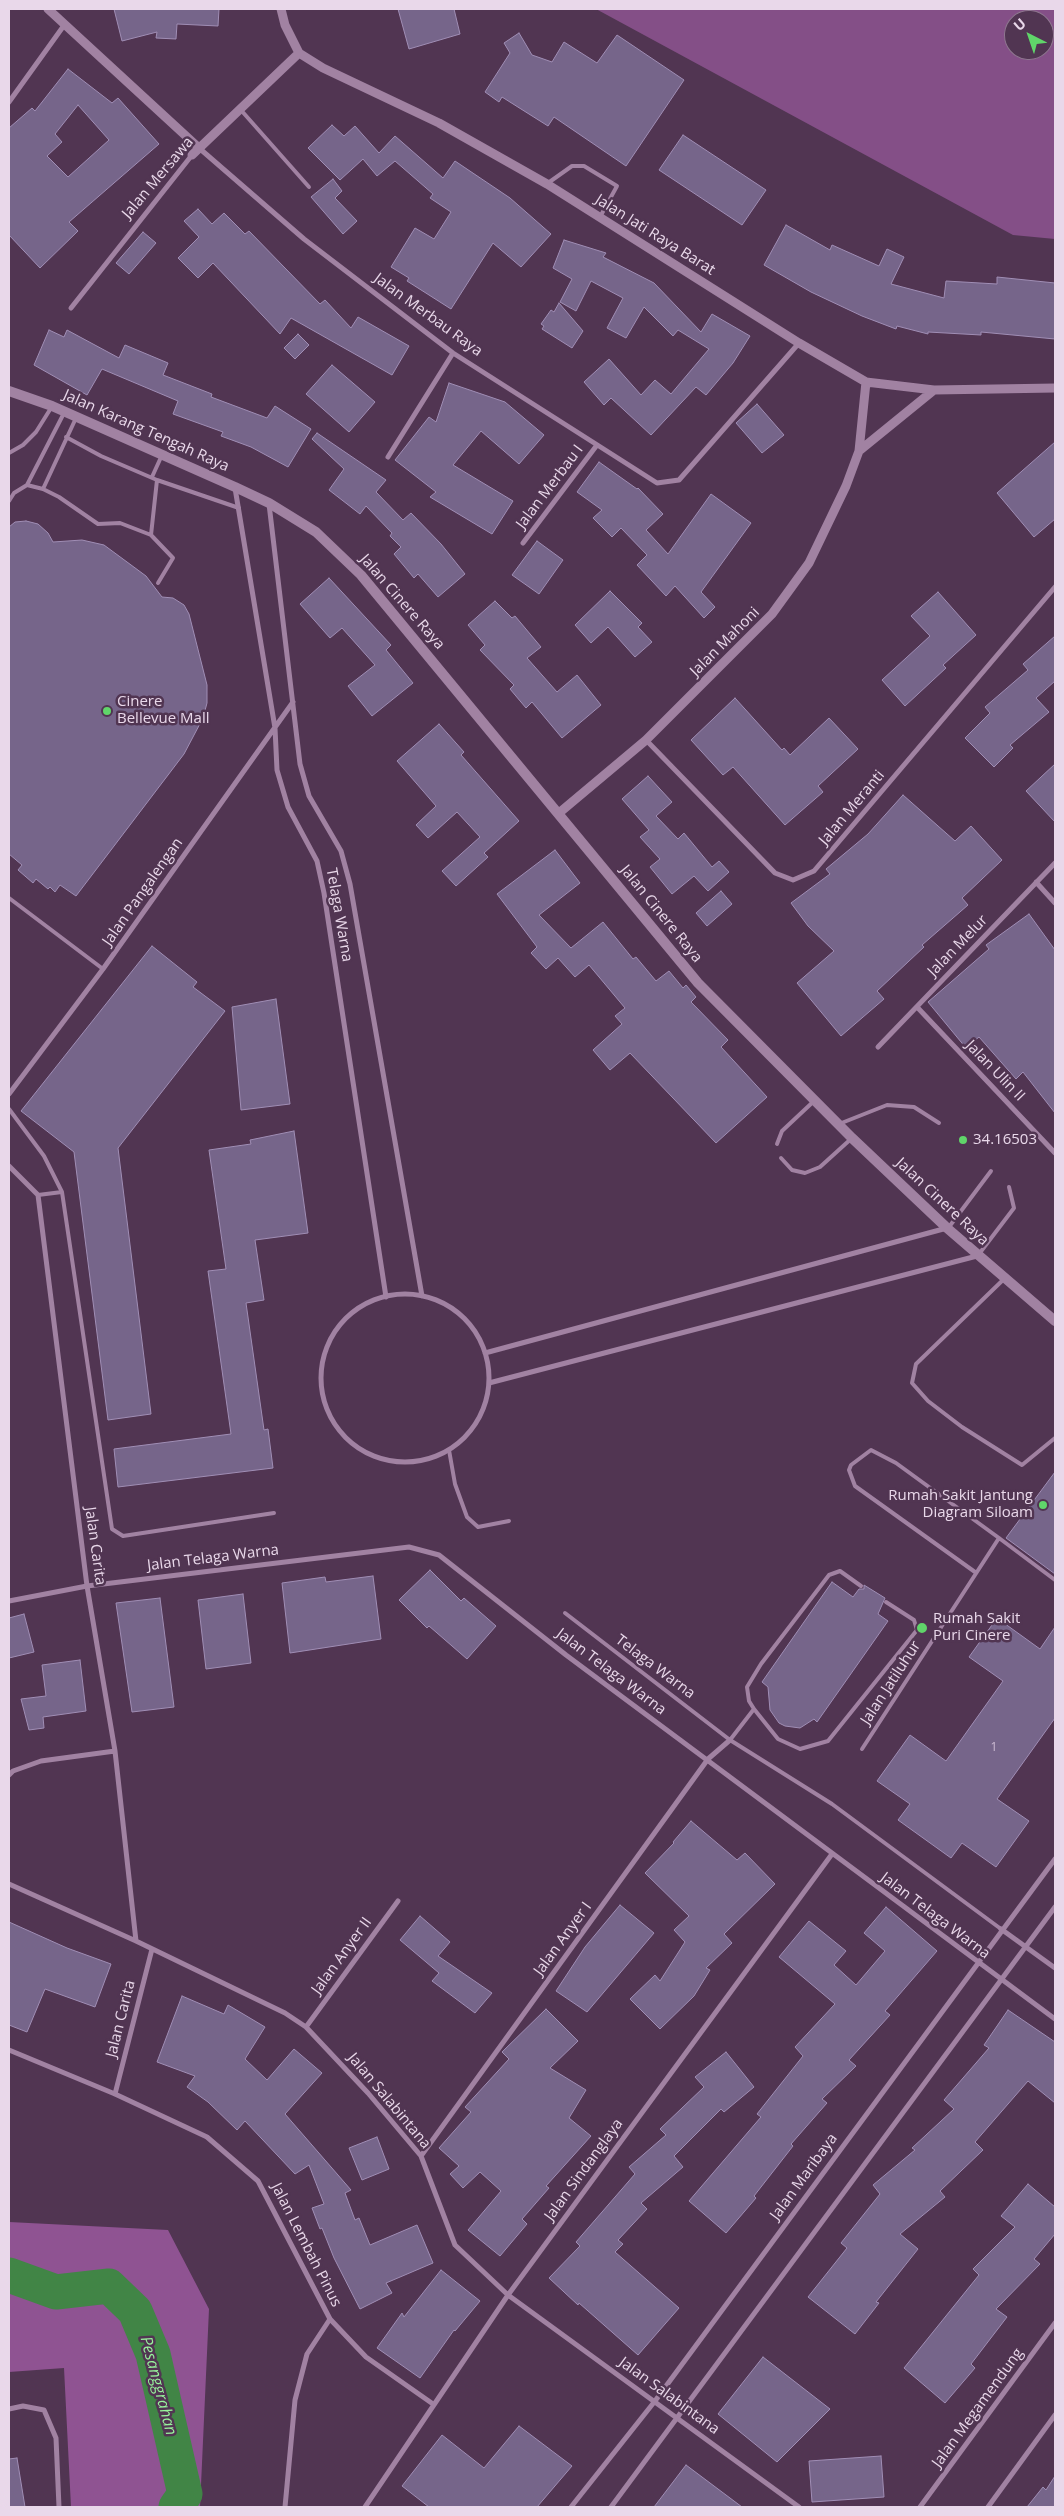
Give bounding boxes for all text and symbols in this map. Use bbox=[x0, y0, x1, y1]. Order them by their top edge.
north arrow bbox=[1004, 10, 1054, 60]
text: U bbox=[1009, 13, 1030, 35]
street label: Jalan Mersawa bbox=[119, 134, 197, 222]
street label: Jalan Jati Raya Barat bbox=[592, 191, 718, 279]
street label: Jalan Merbau Raya bbox=[370, 270, 486, 360]
street label: Jalan Karang Tengah Raya bbox=[60, 386, 232, 476]
street label: Jalan Merbau I bbox=[513, 441, 587, 533]
street label: Jalan Cinere Raya bbox=[356, 551, 448, 653]
street label: Jalan Mahoni bbox=[687, 604, 763, 680]
place label: Cinere Bellevue Mall bbox=[117, 693, 210, 728]
marker: Cinere Bellevue Mall bbox=[101, 705, 113, 717]
street label: Jalan Meranti bbox=[815, 767, 889, 849]
street label: Jalan Pangalengan bbox=[99, 835, 187, 949]
street label: Jalan Cinere Raya bbox=[616, 862, 706, 966]
street label: Telaga Warna bbox=[322, 867, 356, 963]
street label: Jalan Melur bbox=[924, 911, 992, 981]
street label: Jalan Ulin II bbox=[962, 1037, 1028, 1105]
place label: 34.16503 bbox=[973, 1131, 1037, 1149]
marker: 34.16503 bbox=[957, 1134, 969, 1146]
street label: Jalan Cinere Raya bbox=[892, 1154, 992, 1250]
place label: Rumah Sakit Jantung Diagram Siloam bbox=[888, 1487, 1033, 1522]
marker: Rumah Sakit Jantung Diagram Siloam bbox=[1037, 1499, 1049, 1511]
street label: Jalan Carita bbox=[81, 1506, 109, 1586]
street label: Jalan Telaga Warna bbox=[146, 1541, 280, 1575]
place label: Rumah Sakit Puri Cinere bbox=[933, 1610, 1020, 1645]
marker: Rumah Sakit Puri Cinere bbox=[915, 1621, 929, 1635]
street label: Jalan Telaga Warna bbox=[553, 1625, 669, 1719]
street label: Telaga Warna bbox=[612, 1631, 698, 1703]
street label: Jalan Jatiluhur bbox=[857, 1638, 925, 1728]
house number: 1 bbox=[991, 1741, 997, 1755]
street label: Jalan Telaga Warna bbox=[877, 1869, 993, 1963]
street label: Jalan Anyer I bbox=[530, 1899, 596, 1979]
street label: Jalan Anyer II bbox=[308, 1914, 376, 1998]
street label: Jalan Carita bbox=[103, 1979, 139, 2059]
street label: Jalan Salabintana bbox=[344, 2049, 434, 2153]
street label: Jalan Sindanglaya bbox=[541, 2116, 627, 2224]
street label: Jalan Maribaya bbox=[767, 2130, 841, 2224]
street label: Jalan Lembah Pinus bbox=[267, 2180, 345, 2310]
water label: Pesanggrahan bbox=[136, 2334, 180, 2438]
street label: Jalan Megamendung bbox=[929, 2345, 1027, 2471]
street label: Jalan Salabintana bbox=[615, 2354, 723, 2438]

